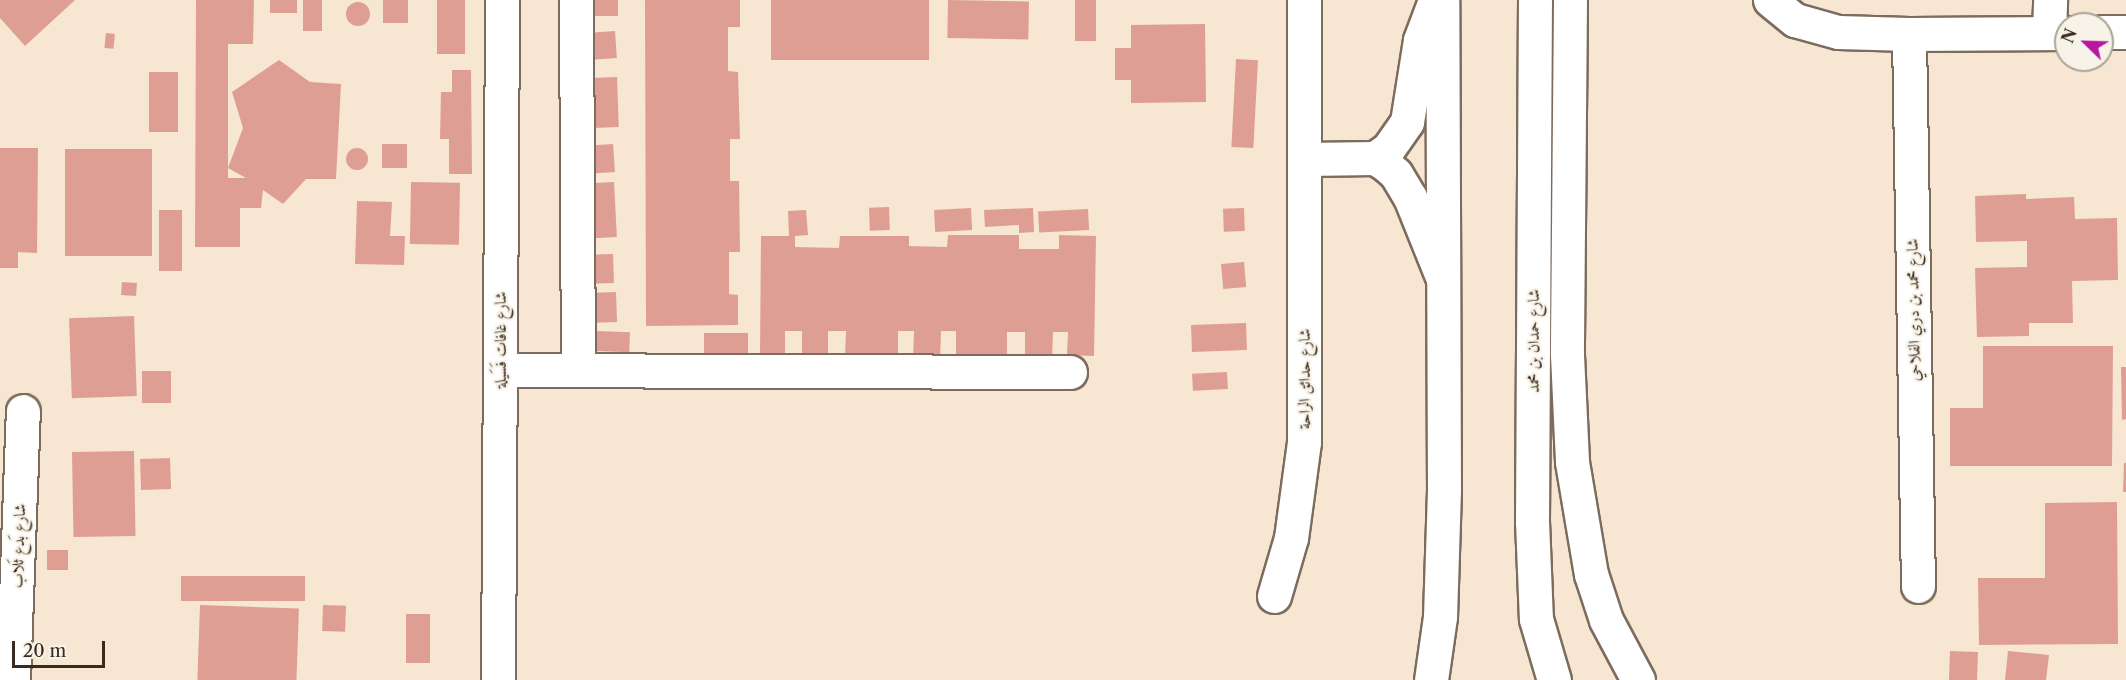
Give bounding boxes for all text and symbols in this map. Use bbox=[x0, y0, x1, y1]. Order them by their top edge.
north arrow bbox=[2054, 12, 2114, 72]
text: N bbox=[2057, 25, 2081, 46]
street label: شارع محمد بن دري الفلاحي bbox=[1902, 239, 1924, 381]
street label: شارع حمدان بن محمد bbox=[1523, 289, 1543, 393]
street label: شارع غافات فَسَيلة bbox=[490, 292, 510, 388]
street label: شارع حدائق الراحة bbox=[1294, 329, 1314, 429]
street label: شارع بَدع ثَلاب bbox=[7, 504, 29, 588]
scale bar bbox=[15, 629, 108, 667]
text: 20 m bbox=[23, 640, 66, 662]

